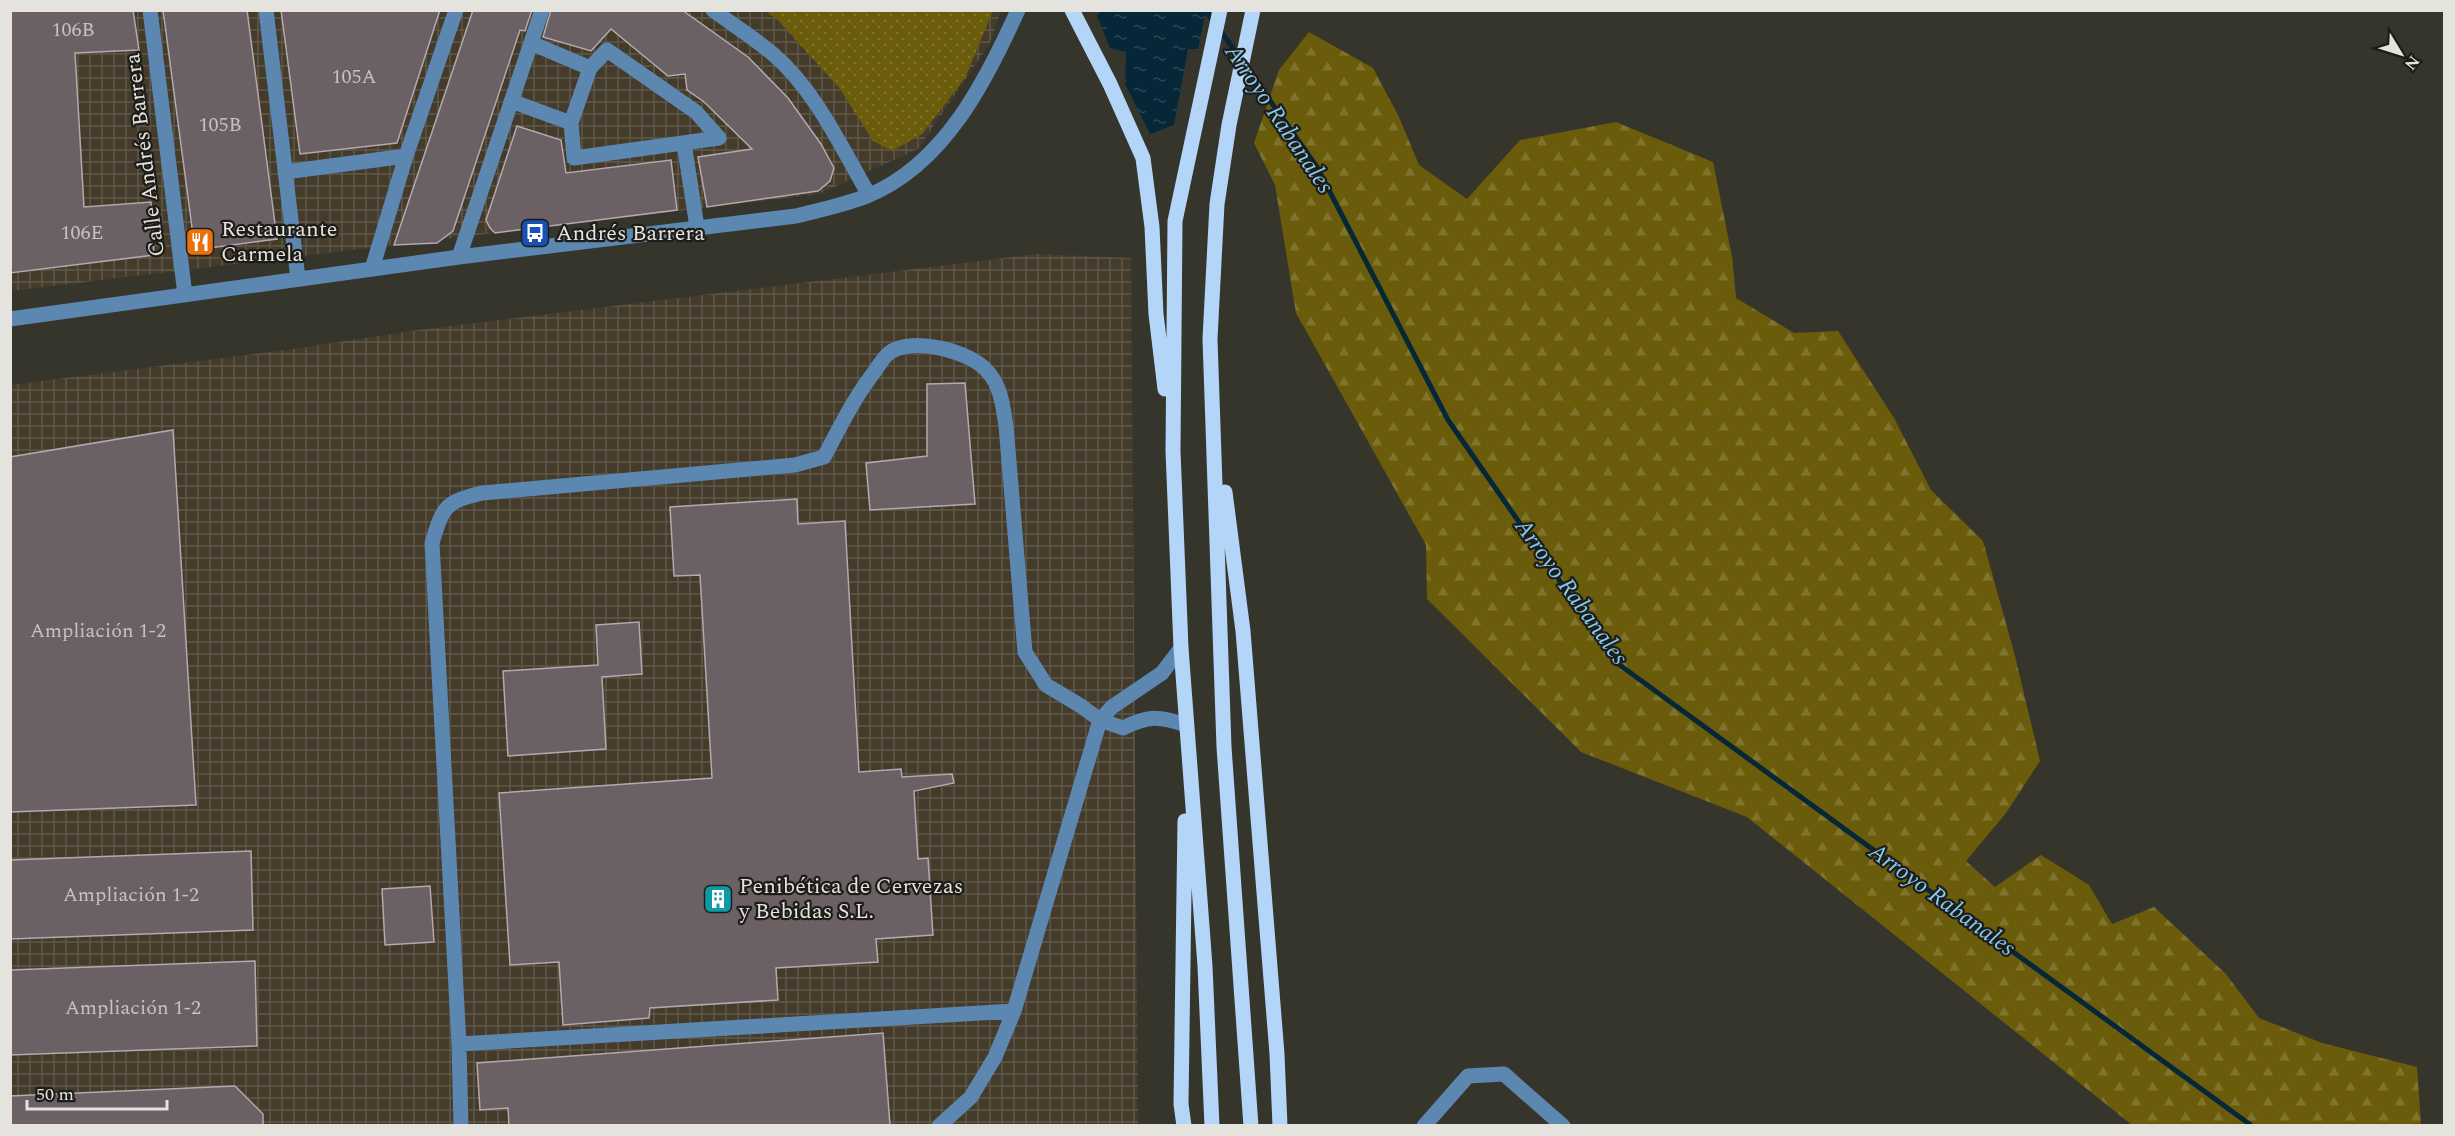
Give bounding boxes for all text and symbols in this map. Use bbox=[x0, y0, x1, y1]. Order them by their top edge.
house number: 106B bbox=[51, 15, 95, 45]
north arrow bbox=[2371, 24, 2431, 84]
water label: Arroyo Rabanales bbox=[1215, 36, 1343, 202]
text: N bbox=[2399, 50, 2426, 75]
street label: Calle Andrés Barrera bbox=[116, 51, 174, 259]
house number: 105A bbox=[332, 62, 377, 92]
house number: 105B bbox=[198, 110, 242, 140]
place label: Restaurante Carmela bbox=[221, 213, 337, 271]
bus stop icon: Andrés Barrera bbox=[519, 217, 551, 249]
place label: Andrés Barrera bbox=[556, 217, 705, 250]
house number: 106E bbox=[60, 218, 104, 248]
restaurant icon: Restaurante Carmela bbox=[184, 226, 216, 258]
water label: Arroyo Rabanales bbox=[1505, 510, 1637, 673]
house number: Ampliación 1-2 bbox=[30, 616, 166, 646]
water label: Arroyo Rabanales bbox=[1860, 834, 2023, 966]
place label: Penibética de Cervezas y Bebidas S.L. bbox=[738, 870, 963, 928]
house number: Ampliación 1-2 bbox=[63, 880, 199, 910]
building icon: Penibética de Cervezas y Bebidas S.L. bbox=[702, 883, 734, 915]
house number: Ampliación 1-2 bbox=[65, 993, 201, 1023]
scale bar bbox=[27, 1073, 166, 1111]
text: 50 m bbox=[36, 1081, 74, 1108]

